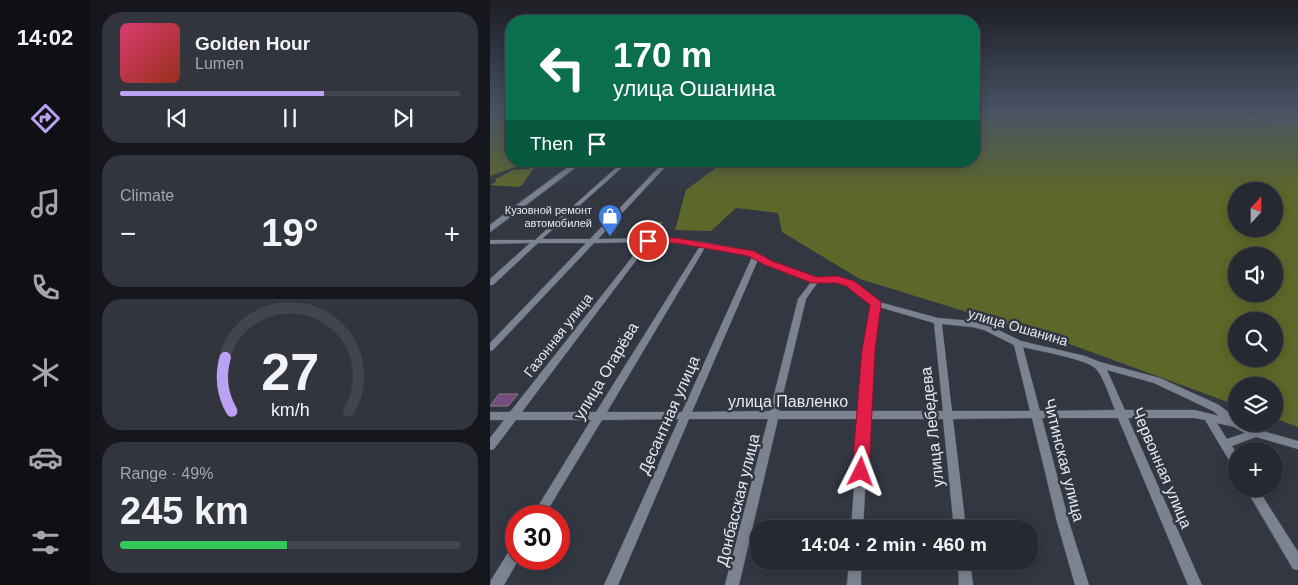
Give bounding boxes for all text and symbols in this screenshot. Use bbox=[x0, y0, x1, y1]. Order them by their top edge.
text: 14:02 bbox=[17, 25, 73, 50]
text: Golden Hour bbox=[195, 33, 310, 54]
icon: left bbox=[530, 35, 595, 100]
text: 170 m bbox=[613, 35, 712, 74]
text: Lumen bbox=[195, 55, 244, 72]
text: улица Ошанина bbox=[613, 76, 775, 101]
icon: directions bbox=[28, 101, 63, 136]
icon: previous bbox=[163, 104, 191, 132]
icon: pause bbox=[276, 104, 304, 132]
icon: next bbox=[389, 104, 417, 132]
icon: arrive bbox=[583, 130, 611, 158]
text: Then bbox=[530, 133, 573, 154]
north arrow bbox=[1228, 182, 1282, 238]
map controls bbox=[1228, 182, 1283, 497]
icon: music bbox=[28, 186, 63, 221]
text: Climate bbox=[120, 187, 174, 204]
shop icon: Кузовной ремонт автомобилей bbox=[597, 203, 623, 237]
place label: Кузовной ремонт автомобилей bbox=[505, 204, 592, 229]
text: 19° bbox=[261, 212, 319, 254]
text: − bbox=[120, 218, 136, 249]
text: + bbox=[444, 218, 460, 249]
pin bbox=[627, 220, 669, 262]
icon: arrive bbox=[634, 227, 662, 255]
button: sound bbox=[1228, 247, 1283, 302]
icon: phone bbox=[28, 270, 63, 305]
street label: Газонная улица bbox=[520, 290, 596, 380]
street label: улица Ошанина bbox=[966, 305, 1070, 349]
button: search bbox=[1228, 312, 1283, 367]
street label: улица Огарёва bbox=[570, 319, 642, 423]
text: 27 bbox=[261, 343, 319, 401]
street label: Десантная улица bbox=[635, 353, 703, 477]
icon: climate bbox=[28, 355, 63, 390]
street label: улица Лебедева bbox=[917, 366, 947, 488]
button: layers bbox=[1228, 377, 1283, 432]
street label: улица Павленко bbox=[728, 393, 848, 410]
street label: Читинская улица bbox=[1041, 397, 1088, 523]
text: km/h bbox=[271, 400, 309, 420]
street label: Червонная улица bbox=[1129, 405, 1195, 531]
street label: Донбасская улица bbox=[713, 432, 763, 568]
icon: car bbox=[28, 440, 63, 475]
button: + bbox=[1228, 442, 1283, 497]
position arrow bbox=[834, 445, 886, 497]
text: Range · 49% bbox=[120, 465, 213, 482]
text: 245 km bbox=[120, 490, 249, 532]
speed limit sign: 30 bbox=[505, 505, 570, 570]
icon: filters bbox=[28, 525, 63, 560]
text: 14:04 · 2 min · 460 m bbox=[801, 534, 987, 555]

